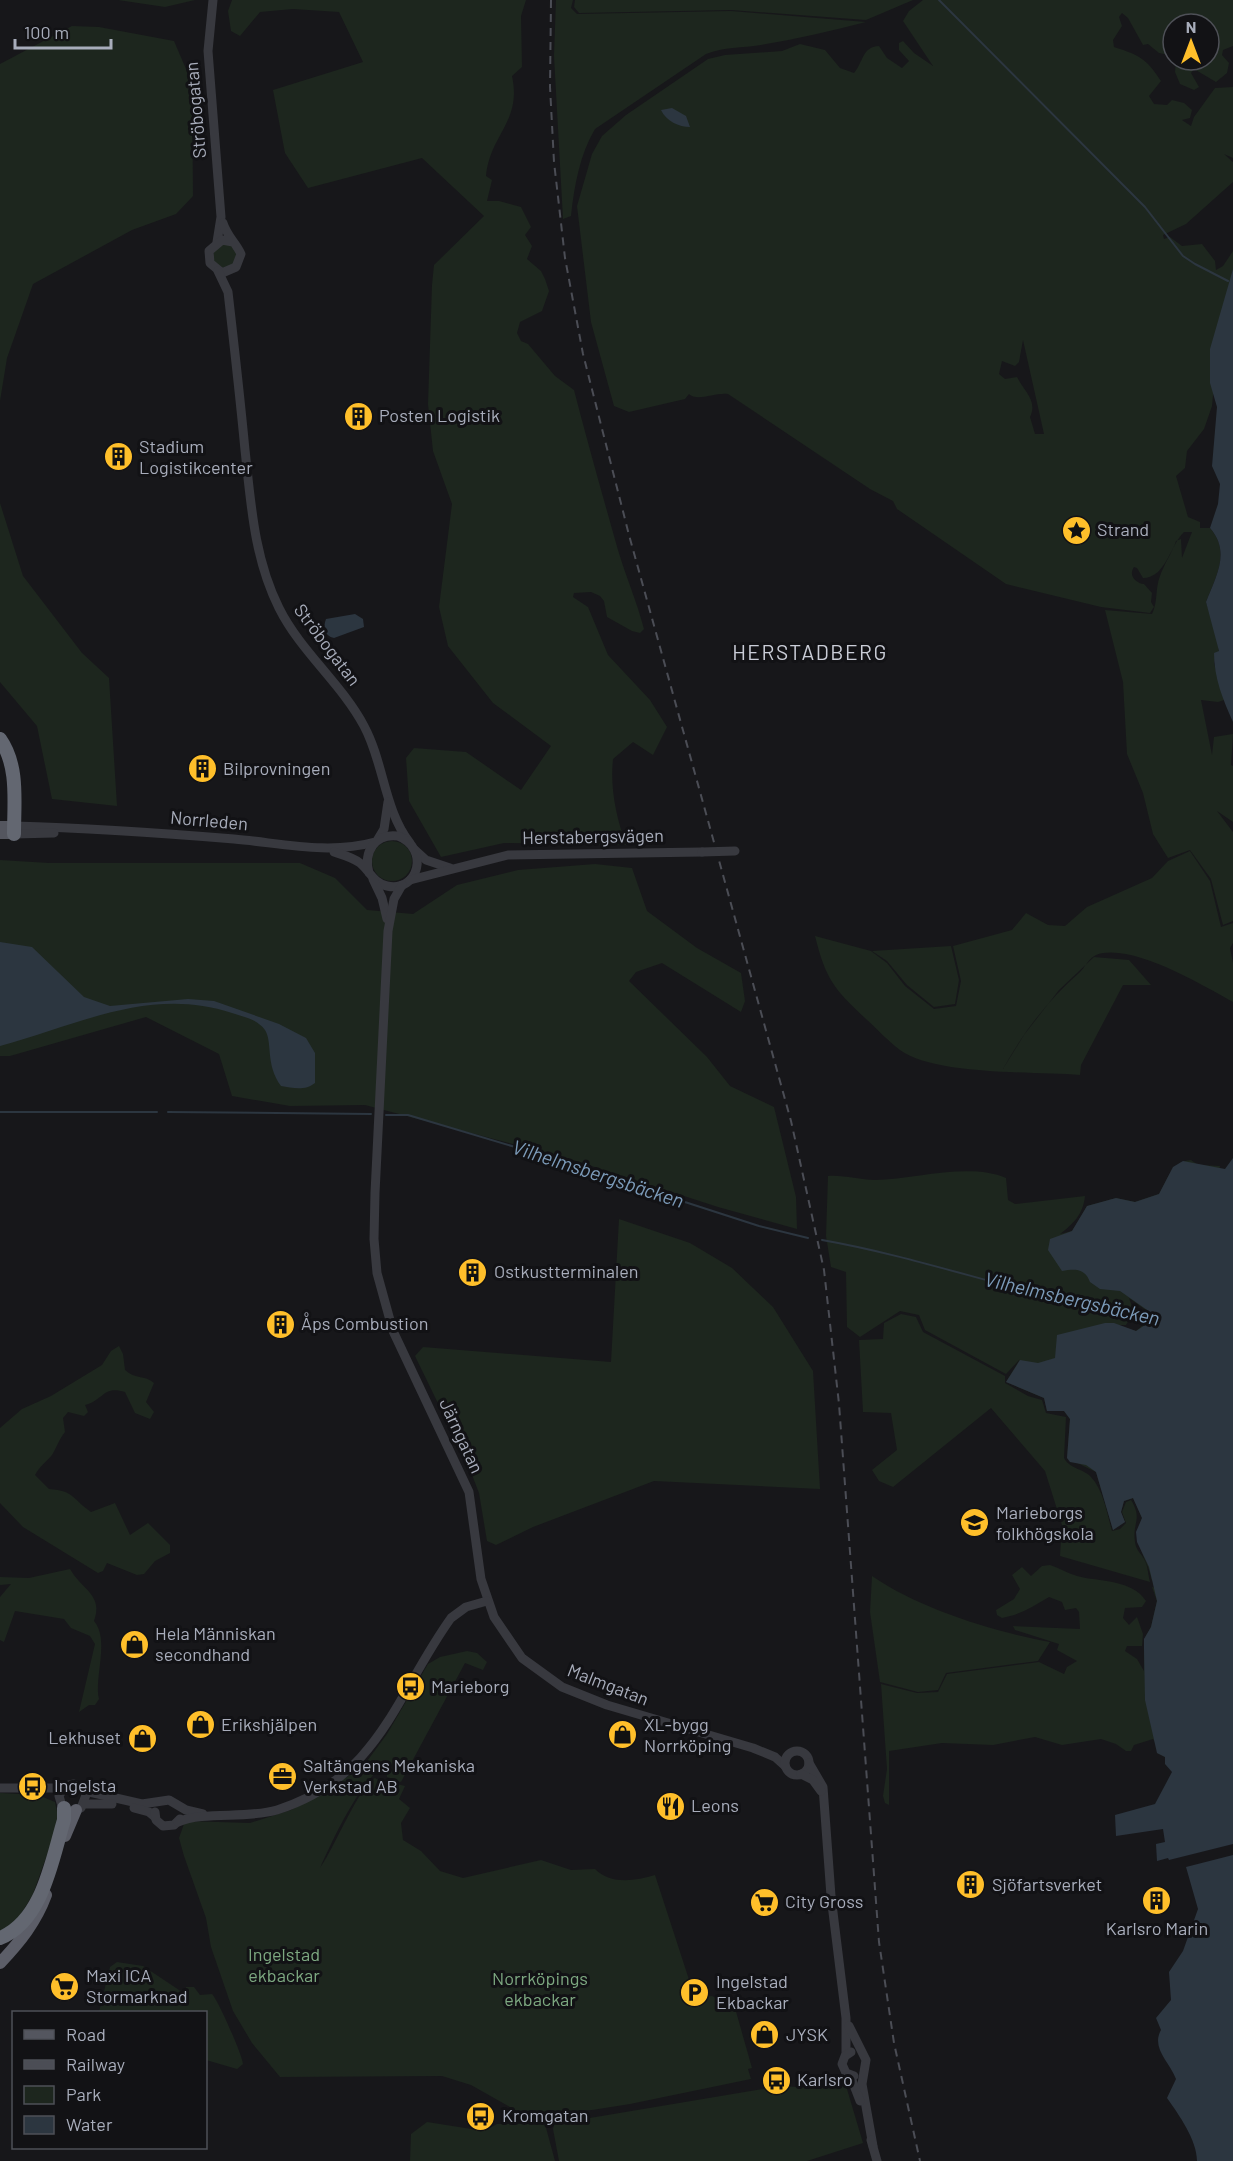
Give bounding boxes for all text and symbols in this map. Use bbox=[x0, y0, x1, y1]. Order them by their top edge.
scale bar bbox=[15, 12, 111, 50]
north arrow bbox=[1161, 12, 1221, 72]
text: N bbox=[1186, 17, 1196, 36]
text: 100 m bbox=[24, 21, 69, 43]
street label: Ströbogatan bbox=[180, 61, 210, 159]
building icon: Posten Logistik bbox=[342, 400, 374, 432]
place label: Posten Logistik bbox=[379, 404, 500, 426]
place label: Stadium Logistikcenter bbox=[139, 435, 253, 478]
building icon: Stadium Logistikcenter bbox=[102, 441, 134, 473]
place icon: Strand bbox=[1060, 514, 1092, 546]
place label: Strand bbox=[1097, 518, 1149, 540]
street label: Ströbogatan bbox=[290, 599, 366, 690]
district label: HERSTADBERG bbox=[732, 639, 888, 664]
building icon: Bilprovningen bbox=[186, 753, 218, 785]
place label: Bilprovningen bbox=[223, 757, 330, 779]
street label: Norrleden bbox=[169, 806, 249, 834]
street label: Herstabergsvägen bbox=[522, 824, 664, 848]
water label: Vilhelmsbergsbäcken bbox=[509, 1134, 687, 1212]
building icon: Ostkustterminalen bbox=[457, 1256, 489, 1288]
place label: Ostkustterminalen bbox=[494, 1260, 639, 1282]
water label: Vilhelmsbergsbäcken bbox=[982, 1266, 1162, 1330]
building icon: Åps Combustion bbox=[264, 1308, 296, 1340]
place label: Åps Combustion bbox=[301, 1312, 428, 1334]
street label: Järngatan bbox=[435, 1395, 489, 1476]
place label: Marieborgs folkhögskola bbox=[996, 1501, 1094, 1544]
school or university icon: Marieborgs folkhögskola bbox=[959, 1507, 991, 1539]
place label: Hela Människan secondhand bbox=[155, 1622, 276, 1665]
shop icon: Hela Människan secondhand bbox=[118, 1628, 150, 1660]
street label: Malmgatan bbox=[565, 1659, 652, 1710]
bus stop icon: Marieborg bbox=[394, 1671, 426, 1703]
place label: Marieborg bbox=[431, 1675, 509, 1697]
shop icon: Erikshjälpen bbox=[184, 1709, 216, 1741]
place label: Erikshjälpen bbox=[221, 1713, 317, 1735]
place label: XL-bygg Norrköping bbox=[644, 1713, 731, 1756]
shop icon: XL-bygg Norrköping bbox=[607, 1719, 639, 1751]
shop icon: Lekhuset bbox=[126, 1722, 158, 1754]
place label: Lekhuset bbox=[48, 1726, 121, 1748]
place label: Saltängens Mekaniska Verkstad AB bbox=[303, 1754, 475, 1797]
office icon: Saltängens Mekaniska Verkstad AB bbox=[266, 1760, 298, 1792]
bus stop icon: Ingelsta bbox=[17, 1770, 49, 1802]
place label: Ingelsta bbox=[54, 1774, 116, 1796]
restaurant icon: Leons bbox=[654, 1790, 686, 1822]
place label: Leons bbox=[691, 1794, 739, 1816]
building icon: Sjöfartsverket bbox=[955, 1869, 987, 1901]
place label: Sjöfartsverket bbox=[992, 1873, 1102, 1895]
building icon: Karlsro Marin bbox=[1141, 1884, 1173, 1916]
supermarket icon: City Gross bbox=[748, 1886, 780, 1918]
place label: City Gross bbox=[785, 1890, 863, 1912]
place label: Karlsro Marin bbox=[1106, 1917, 1208, 1939]
park label: Ingelstad ekbackar bbox=[248, 1943, 320, 1986]
place label: Maxi ICA Stormarknad bbox=[86, 1964, 188, 2007]
park label: Norrköpings ekbackar bbox=[492, 1967, 588, 2010]
supermarket icon: Maxi ICA Stormarknad bbox=[49, 1970, 81, 2002]
place label: Ingelstad Ekbackar bbox=[716, 1970, 789, 2013]
parking icon: Ingelstad Ekbackar bbox=[679, 1976, 711, 2008]
legend bbox=[12, 2011, 207, 2149]
shop icon: JYSK bbox=[749, 2019, 781, 2051]
text: Road bbox=[66, 2023, 106, 2045]
place label: JYSK bbox=[786, 2023, 828, 2045]
text: Railway bbox=[66, 2053, 125, 2075]
bus stop icon: Karlsro bbox=[760, 2064, 792, 2096]
place label: Karlsro bbox=[797, 2068, 853, 2090]
text: Park bbox=[66, 2083, 101, 2105]
bus stop icon: Kromgatan bbox=[465, 2100, 497, 2132]
place label: Kromgatan bbox=[502, 2104, 588, 2126]
text: Water bbox=[66, 2113, 113, 2135]

